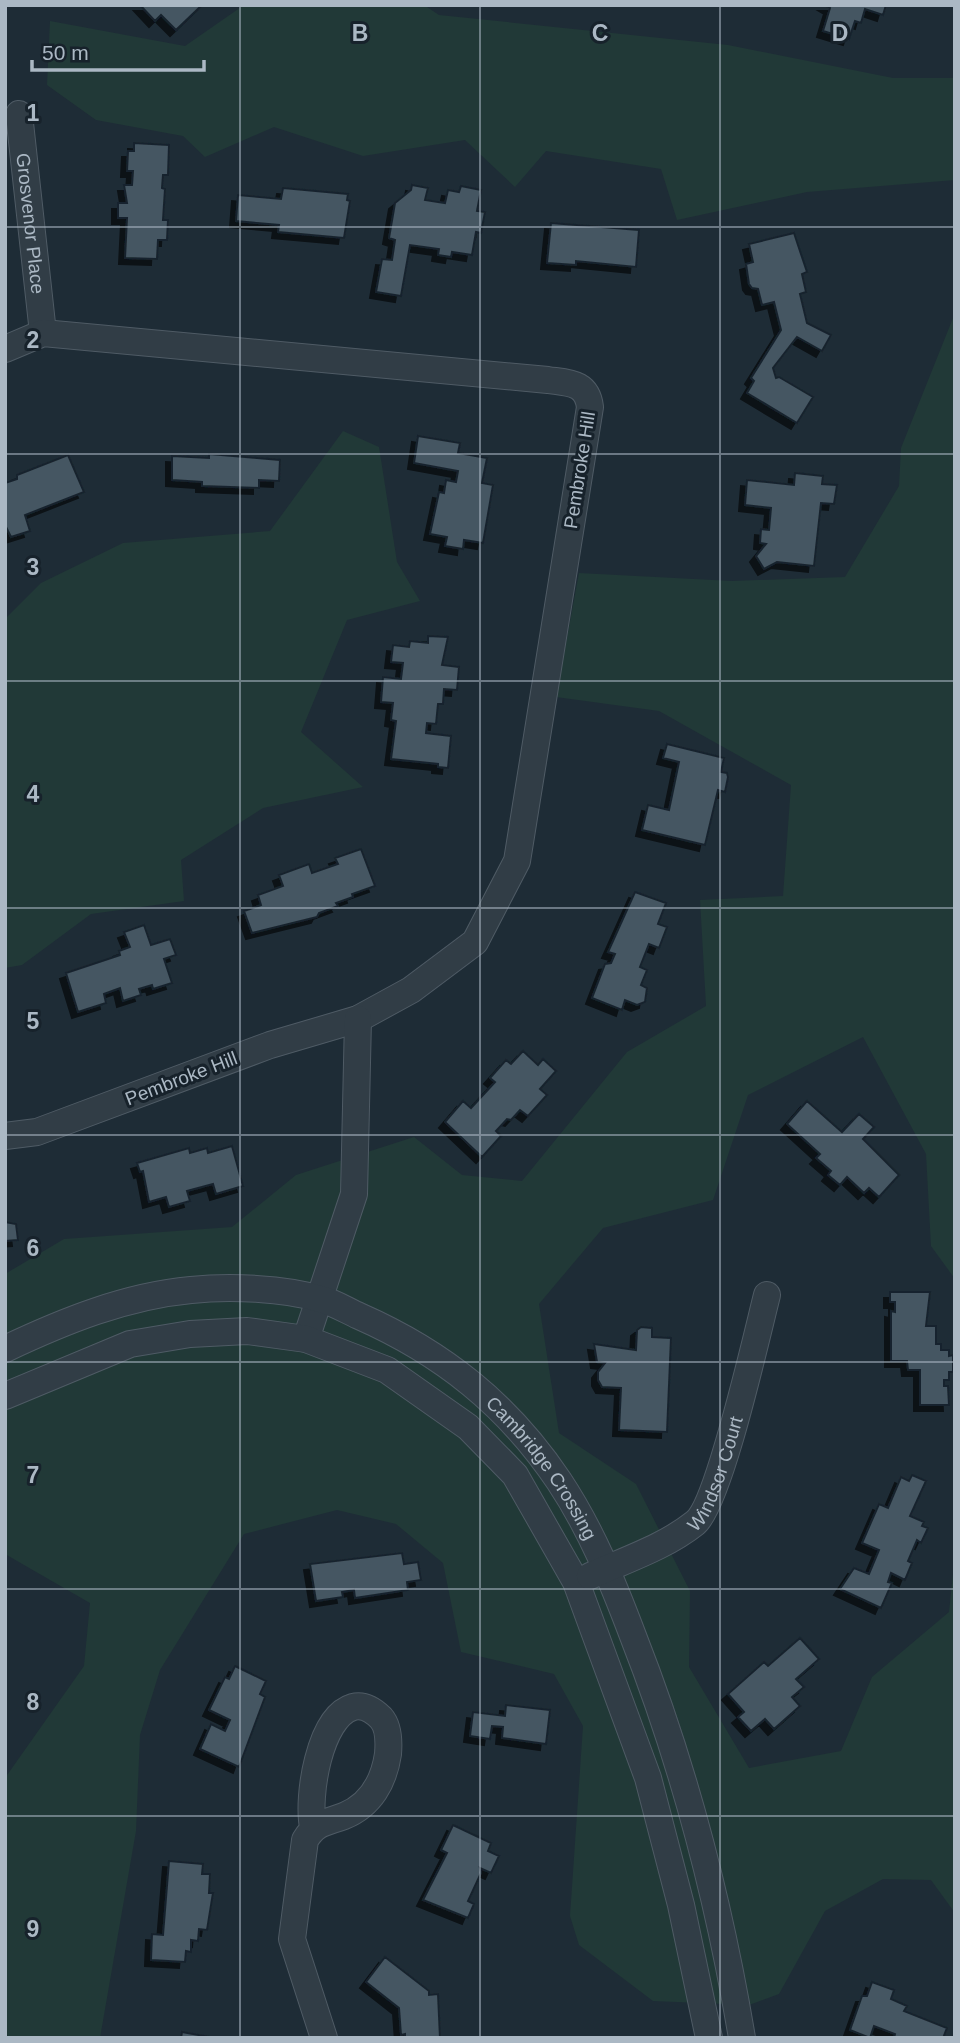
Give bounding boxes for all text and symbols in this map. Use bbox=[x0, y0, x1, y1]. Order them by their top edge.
text: B bbox=[352, 20, 368, 46]
text: C bbox=[592, 20, 608, 46]
text: D bbox=[832, 20, 848, 46]
scale bar bbox=[32, 28, 203, 72]
text: 50 m bbox=[42, 41, 89, 64]
text: 1 bbox=[27, 100, 40, 126]
street label: Grosvenor Place bbox=[12, 152, 49, 295]
text: 2 bbox=[27, 327, 39, 353]
street label: Pembroke Hill bbox=[560, 410, 599, 530]
text: 3 bbox=[27, 554, 39, 580]
text: 4 bbox=[27, 781, 40, 807]
text: 5 bbox=[27, 1008, 40, 1034]
street label: Pembroke Hill bbox=[122, 1047, 240, 1109]
text: 6 bbox=[27, 1235, 39, 1261]
street label: Cambridge Crossing bbox=[482, 1392, 601, 1543]
street label: Windsor Court bbox=[683, 1413, 747, 1536]
text: 7 bbox=[27, 1462, 39, 1488]
text: 8 bbox=[27, 1689, 40, 1715]
text: 9 bbox=[27, 1916, 39, 1942]

